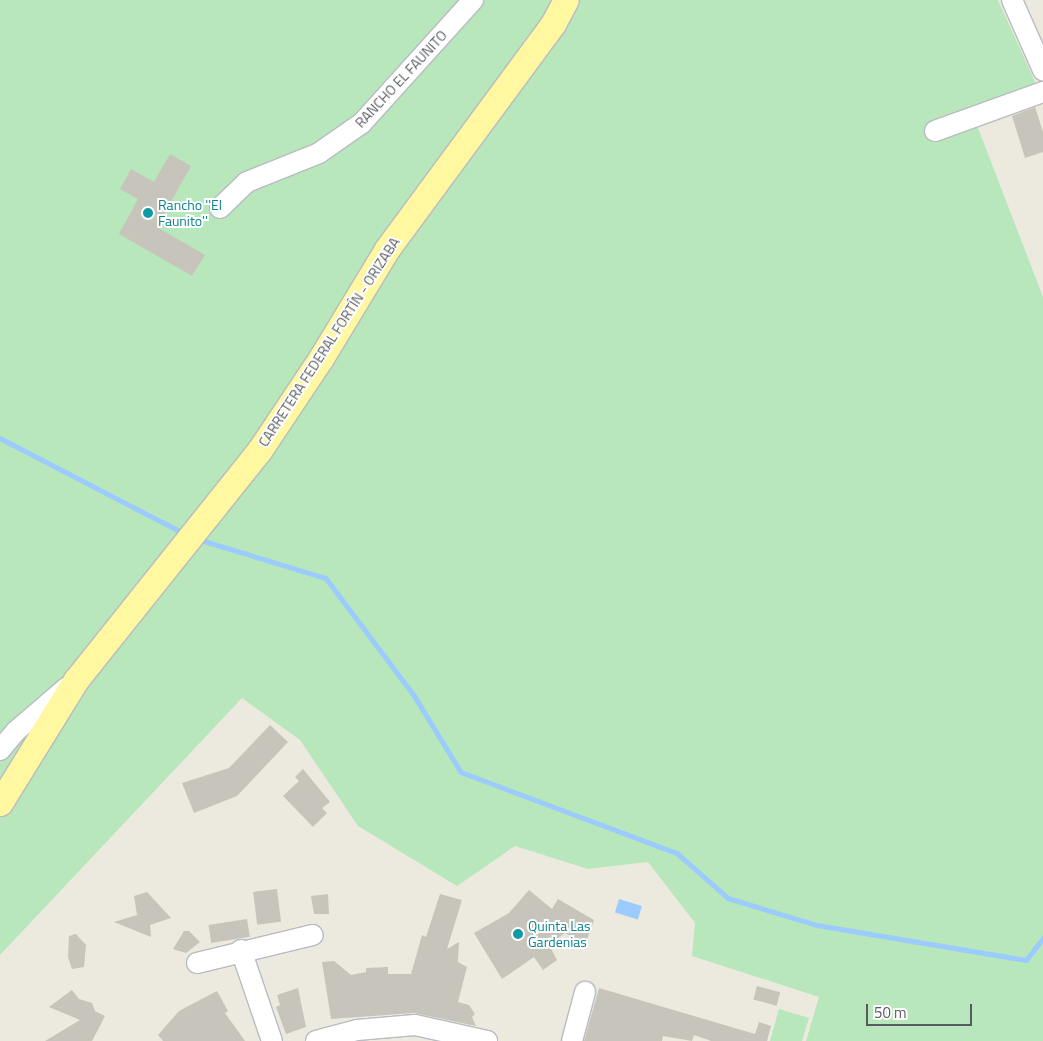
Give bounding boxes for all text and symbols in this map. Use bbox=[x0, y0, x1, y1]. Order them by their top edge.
street label: RANCHO EL FAUNITO bbox=[352, 27, 450, 131]
place label: Rancho ''El Faunito'' bbox=[158, 197, 222, 230]
marker: Rancho ''El Faunito'' bbox=[142, 207, 154, 219]
street label: CARRETERA FEDERAL FORTÍN - ORIZABA bbox=[255, 234, 403, 450]
place label: Quinta Las Gardenias bbox=[528, 918, 590, 950]
marker: Quinta Las Gardenias bbox=[512, 928, 524, 940]
scale bar bbox=[868, 994, 974, 1026]
text: 50 m bbox=[874, 1001, 907, 1024]

